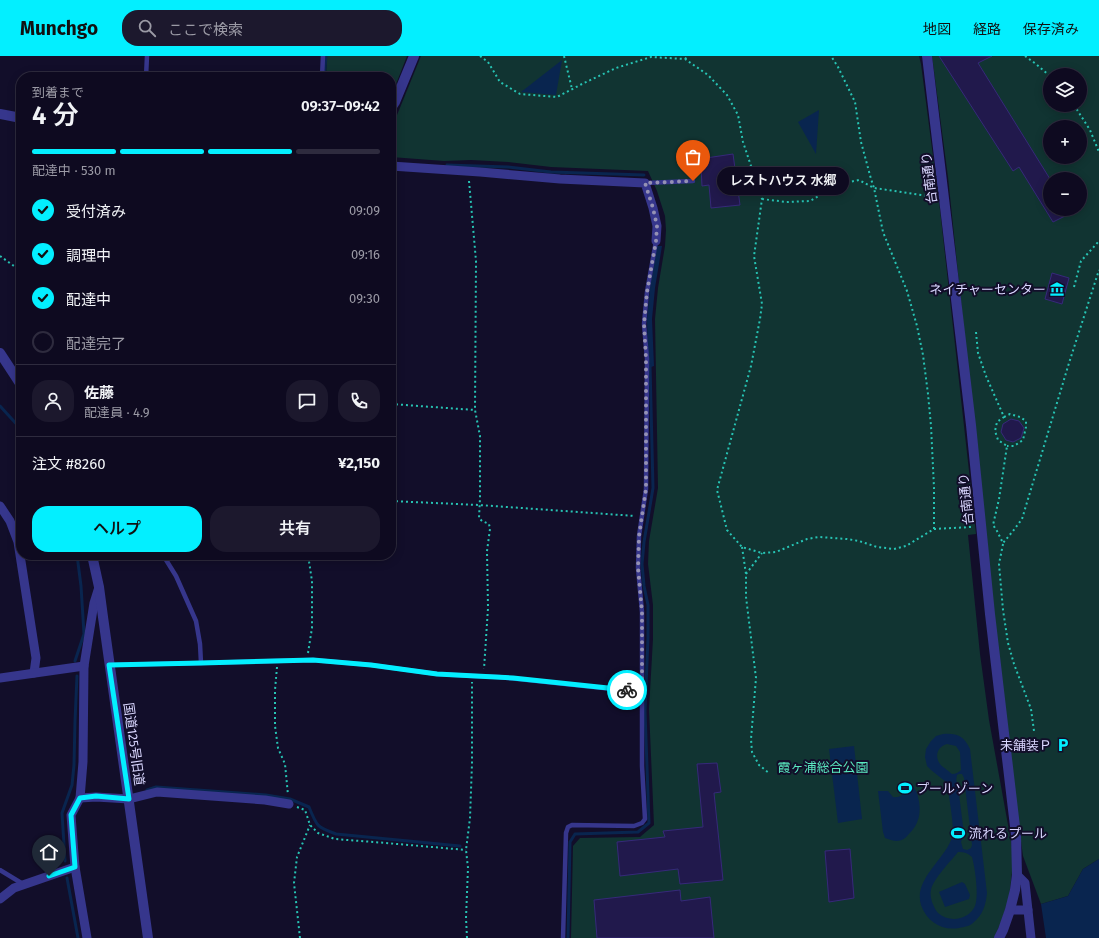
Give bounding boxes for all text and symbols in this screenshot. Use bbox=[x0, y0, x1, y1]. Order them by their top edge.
search box bbox=[122, 10, 402, 46]
text: Munchgo bbox=[20, 17, 98, 40]
icon: search bbox=[136, 17, 158, 39]
text: ここで検索 bbox=[168, 21, 243, 39]
text: 地図 bbox=[923, 21, 951, 38]
text: 経路 bbox=[973, 21, 1001, 38]
text: 保存済み bbox=[1023, 21, 1079, 38]
map controls bbox=[1043, 68, 1087, 216]
button: layers bbox=[1043, 68, 1087, 112]
text: 到着まで bbox=[32, 85, 84, 100]
text: 09:37–09:42 bbox=[301, 97, 380, 115]
text: 4 分 bbox=[32, 100, 79, 131]
button: + bbox=[1043, 120, 1087, 164]
pin bbox=[676, 140, 710, 181]
icon: bag bbox=[682, 146, 704, 168]
street label: 台南通り bbox=[918, 151, 940, 205]
text: 配達中 · 530 m bbox=[32, 163, 116, 178]
callout: レストハウス 水郷 bbox=[717, 167, 849, 195]
button: − bbox=[1043, 172, 1087, 216]
text: レストハウス 水郷 bbox=[729, 173, 837, 188]
icon: check bbox=[32, 199, 54, 221]
text: 受付済み bbox=[66, 203, 126, 221]
text: 09:09 bbox=[349, 203, 380, 218]
icon: check bbox=[32, 243, 54, 265]
text: 調理中 bbox=[66, 247, 111, 265]
text: 09:16 bbox=[351, 247, 380, 262]
museum icon: ネイチャーセンター bbox=[1049, 281, 1065, 297]
place label: ネイチャーセンター bbox=[929, 282, 1046, 297]
icon: check bbox=[32, 287, 54, 309]
text: 配達中 bbox=[66, 291, 111, 309]
text: 09:30 bbox=[349, 291, 380, 306]
text: 配達完了 bbox=[66, 335, 126, 353]
button: person bbox=[32, 380, 74, 422]
button: chat bbox=[286, 380, 328, 422]
button: phone bbox=[338, 380, 380, 422]
text: 佐藤 bbox=[84, 384, 114, 402]
text: 配達員 · 4.9 bbox=[84, 405, 150, 420]
text: ¥2,150 bbox=[338, 454, 380, 472]
text: 注文 #8260 bbox=[32, 455, 106, 473]
street label: 台南通り bbox=[956, 472, 976, 526]
button: ヘルプ bbox=[32, 506, 202, 552]
button: 共有 bbox=[210, 506, 380, 552]
courier bbox=[607, 670, 647, 710]
icon: bike bbox=[616, 679, 638, 701]
street label: 国道125号旧道 bbox=[121, 702, 147, 786]
parking icon: 未舗装Ｐ bbox=[1055, 737, 1071, 753]
place label: 未舗装Ｐ bbox=[1000, 738, 1052, 753]
park label: 霞ヶ浦総合公園 bbox=[777, 760, 869, 775]
sports icon: プールゾーン bbox=[897, 780, 913, 796]
place label: プールゾーン bbox=[916, 781, 993, 796]
sports icon: 流れるプール bbox=[950, 825, 966, 841]
place label: 流れるプール bbox=[969, 826, 1047, 841]
pin bbox=[32, 835, 66, 876]
icon: home bbox=[38, 841, 60, 863]

